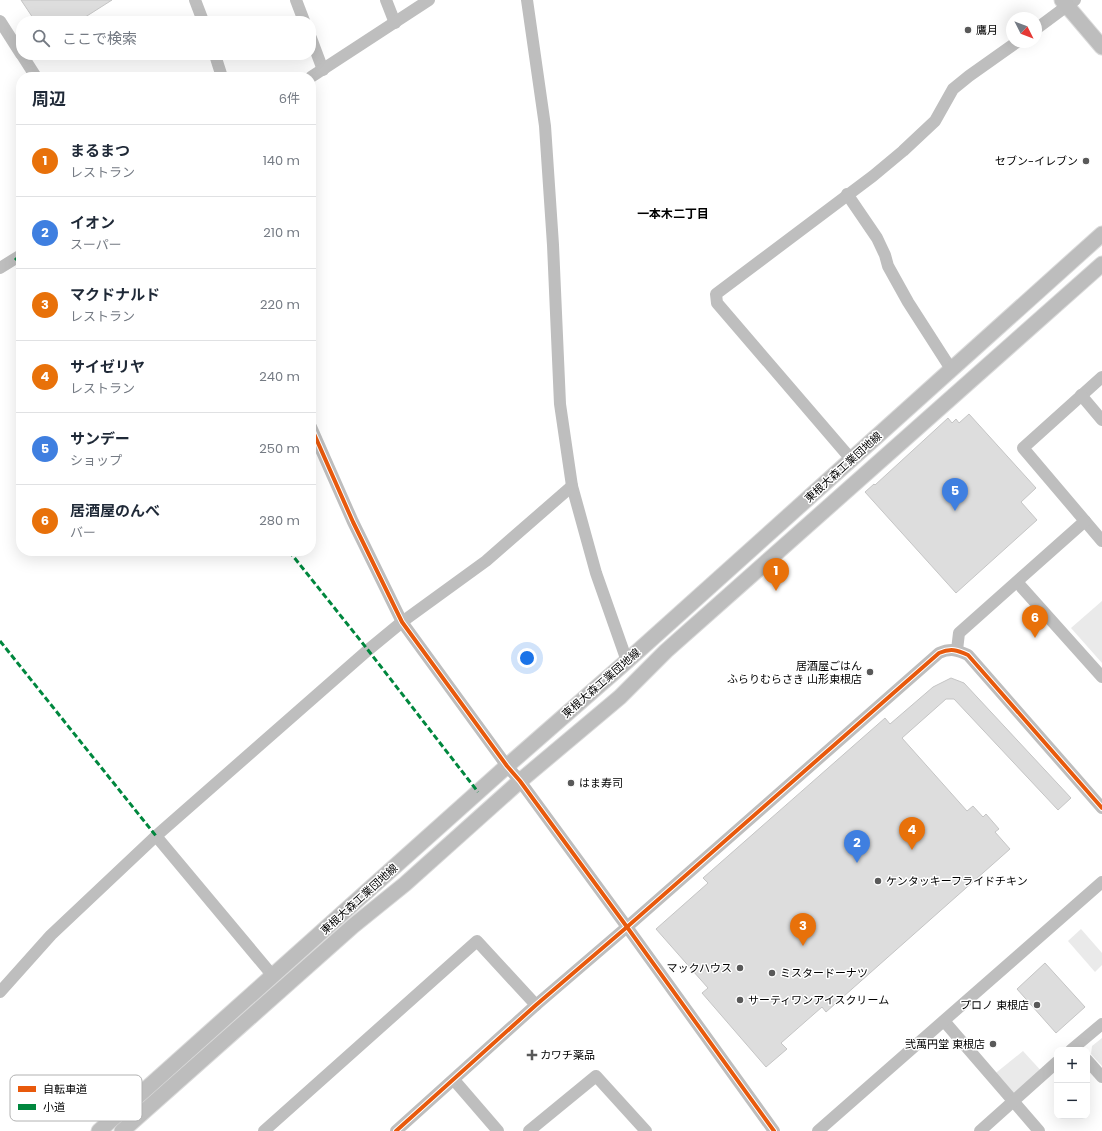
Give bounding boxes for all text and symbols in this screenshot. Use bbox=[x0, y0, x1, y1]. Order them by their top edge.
north arrow bbox=[1006, 12, 1042, 48]
search box bbox=[16, 16, 316, 60]
place label: 鷹月 bbox=[976, 22, 998, 38]
marker: 鷹月 bbox=[963, 25, 973, 35]
icon: search bbox=[30, 27, 52, 49]
text: ここで検索 bbox=[62, 28, 137, 49]
text: 周辺 bbox=[32, 87, 66, 111]
text: 6件 bbox=[279, 89, 300, 108]
text: まるまつ bbox=[70, 140, 130, 161]
text: 1 bbox=[43, 151, 47, 170]
text: 140 m bbox=[263, 151, 300, 170]
place label: セブン-イレブン bbox=[995, 153, 1078, 169]
marker: セブン-イレブン bbox=[1081, 156, 1091, 166]
text: レストラン bbox=[70, 163, 135, 182]
district label: 一本木二丁目 bbox=[637, 205, 709, 222]
text: イオン bbox=[70, 212, 115, 233]
text: 2 bbox=[41, 223, 49, 242]
text: 210 m bbox=[263, 223, 300, 242]
text: スーパー bbox=[70, 235, 122, 254]
text: マクドナルド bbox=[70, 284, 160, 305]
text: 3 bbox=[41, 295, 49, 314]
text: 220 m bbox=[260, 295, 300, 314]
text: レストラン bbox=[70, 307, 135, 326]
text: サイゼリヤ bbox=[70, 356, 145, 377]
text: 4 bbox=[41, 367, 49, 386]
text: 240 m bbox=[259, 367, 300, 386]
text: レストラン bbox=[70, 379, 135, 398]
text: サンデー bbox=[70, 428, 130, 449]
street label: 東根大森工業団地線 bbox=[801, 428, 885, 506]
text: 5 bbox=[41, 439, 49, 458]
text: 250 m bbox=[259, 439, 300, 458]
text: ショップ bbox=[70, 451, 122, 470]
pin: 5 bbox=[942, 478, 968, 511]
text: 居酒屋のんべ bbox=[70, 500, 160, 521]
text: 6 bbox=[41, 511, 49, 530]
text: 280 m bbox=[259, 511, 300, 530]
text: バー bbox=[70, 523, 96, 542]
pin: 1 bbox=[763, 558, 789, 591]
pin: 6 bbox=[1022, 605, 1048, 638]
street label: 東根大森工業団地線 bbox=[558, 644, 644, 722]
your location bbox=[517, 648, 537, 668]
place label: 居酒屋ごはん ふらりむらさき 山形東根店 bbox=[727, 658, 862, 687]
marker: 居酒屋ごはん ふらりむらさき 山形東根店 bbox=[865, 667, 875, 677]
place label: はま寿司 bbox=[579, 775, 623, 791]
marker: はま寿司 bbox=[566, 778, 576, 788]
pin: 4 bbox=[899, 817, 925, 850]
pin: 2 bbox=[844, 830, 870, 863]
street label: 東根大森工業団地線 bbox=[317, 860, 401, 938]
place label: ケンタッキーフライドチキン bbox=[886, 873, 1028, 889]
marker: ケンタッキーフライドチキン bbox=[873, 876, 883, 886]
pin: 3 bbox=[790, 913, 816, 946]
place label: マックハウス bbox=[667, 960, 732, 976]
marker: マックハウス bbox=[735, 963, 745, 973]
place label: ミスタードーナツ bbox=[780, 965, 868, 981]
marker: ミスタードーナツ bbox=[767, 968, 777, 978]
place label: サーティワンアイスクリーム bbox=[748, 992, 889, 1008]
marker: サーティワンアイスクリーム bbox=[735, 995, 745, 1005]
place label: プロノ 東根店 bbox=[960, 997, 1029, 1013]
marker: プロノ 東根店 bbox=[1032, 1000, 1042, 1010]
place label: 弐萬円堂 東根店 bbox=[905, 1036, 985, 1052]
marker: 弐萬円堂 東根店 bbox=[988, 1039, 998, 1049]
place label: カワチ薬品 bbox=[540, 1047, 595, 1063]
map controls bbox=[1054, 1047, 1090, 1119]
button: + bbox=[1054, 1047, 1090, 1083]
marker: カワチ薬品 bbox=[527, 1050, 537, 1060]
legend bbox=[10, 1075, 142, 1121]
text: 自転車道 bbox=[43, 1081, 87, 1097]
button: − bbox=[1054, 1083, 1090, 1119]
text: 小道 bbox=[43, 1099, 65, 1115]

